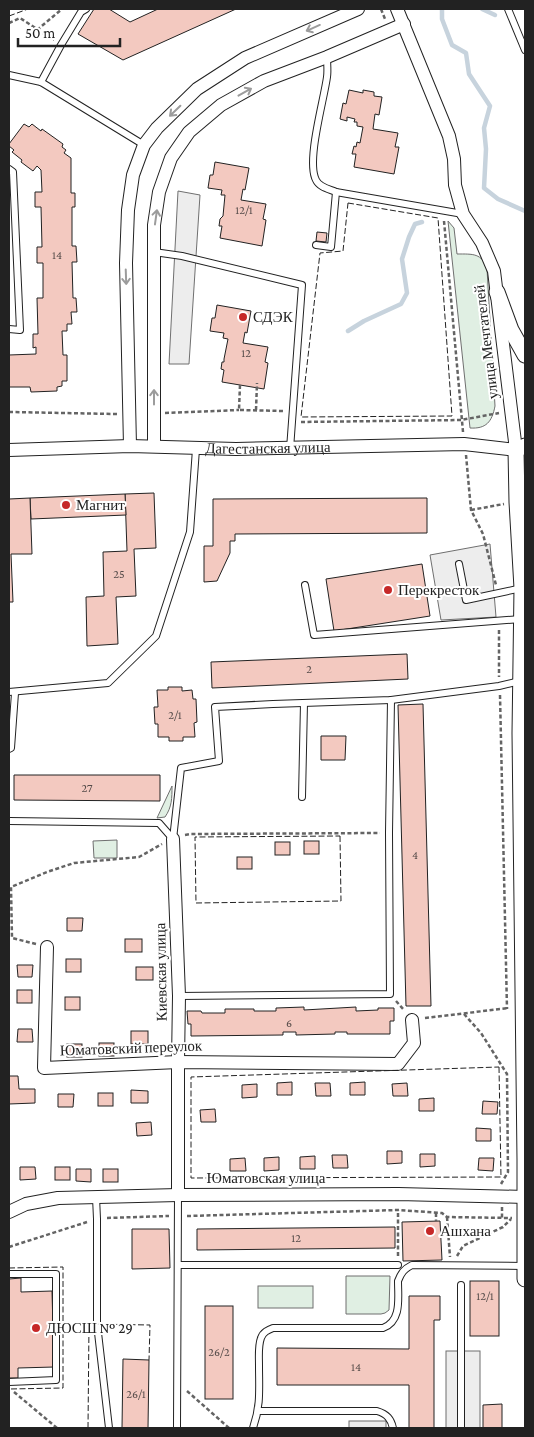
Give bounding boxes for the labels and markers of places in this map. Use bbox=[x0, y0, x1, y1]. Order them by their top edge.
place label: СДЭК bbox=[253, 309, 294, 325]
marker: СДЭК bbox=[237, 311, 249, 323]
place label: Магнит bbox=[76, 497, 125, 513]
marker: Магнит bbox=[60, 499, 72, 511]
place label: Перекресток bbox=[398, 582, 480, 598]
marker: Перекресток bbox=[382, 584, 394, 596]
place label: Ашхана bbox=[440, 1223, 491, 1239]
marker: Ашхана bbox=[424, 1225, 436, 1237]
place label: ДЮСШ № 29 bbox=[46, 1320, 133, 1336]
marker: ДЮСШ № 29 bbox=[30, 1322, 42, 1334]

